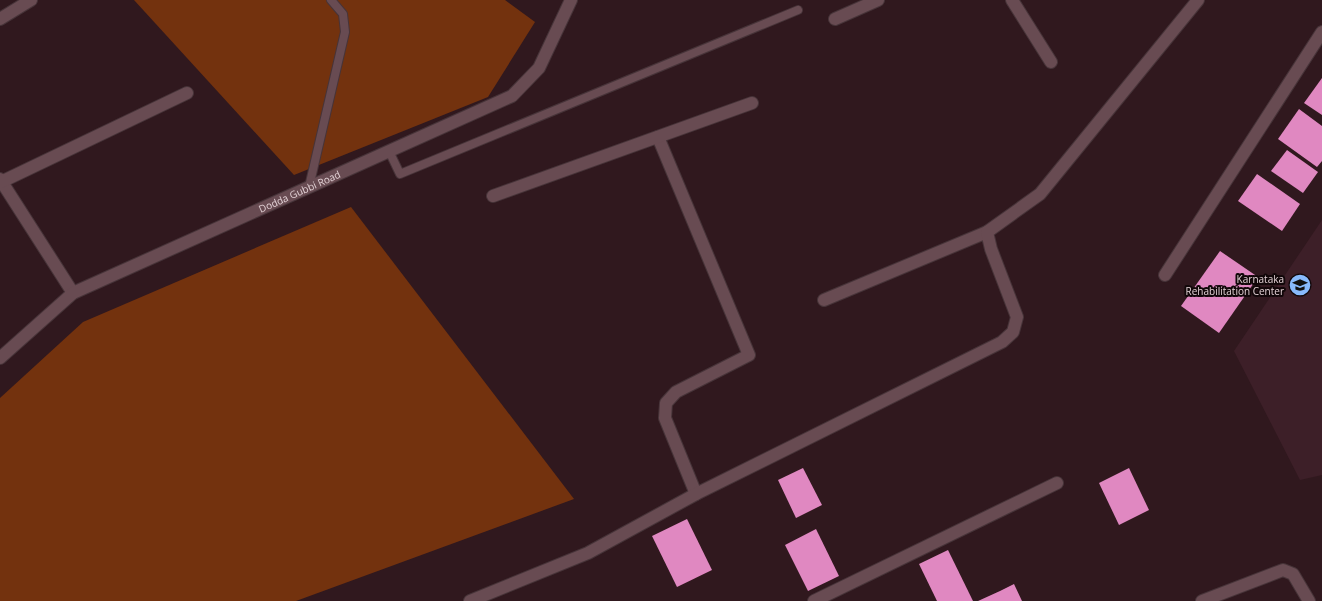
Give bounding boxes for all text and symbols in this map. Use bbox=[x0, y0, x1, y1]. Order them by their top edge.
street label: Dodda Gubbi Road bbox=[256, 167, 343, 216]
place label: Karnataka Rehabilitation Center bbox=[1186, 272, 1284, 298]
school or university icon: Karnataka Rehabilitation Center bbox=[1287, 272, 1313, 298]

